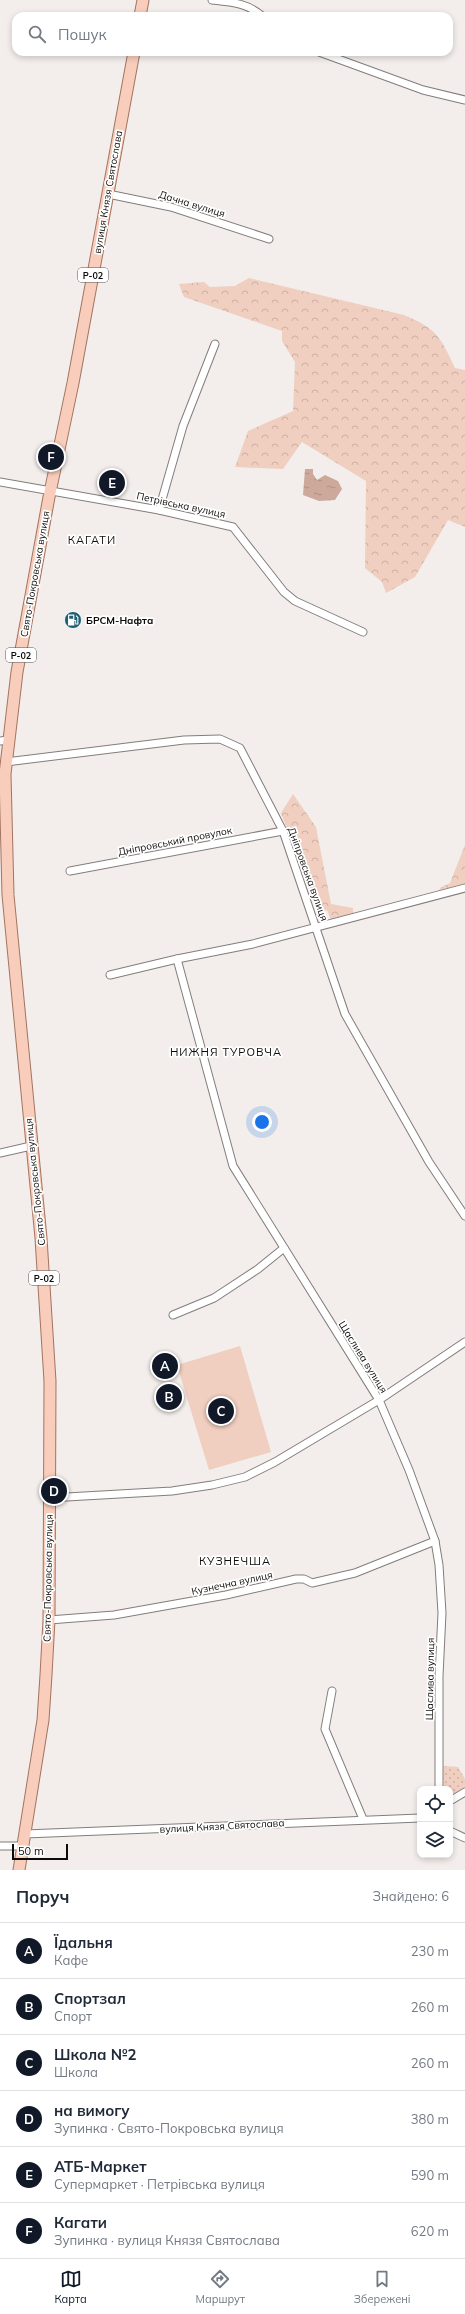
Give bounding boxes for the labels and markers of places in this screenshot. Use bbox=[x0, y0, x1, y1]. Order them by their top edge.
pin: F bbox=[38, 442, 64, 472]
pin: E bbox=[99, 468, 125, 498]
fuel station icon: БРСМ-Нафта bbox=[63, 610, 83, 630]
place label: БРСМ-Нафта bbox=[86, 614, 153, 627]
pin: A bbox=[152, 1351, 178, 1381]
pin: B bbox=[156, 1382, 182, 1412]
pin: C bbox=[208, 1396, 234, 1426]
pin: D bbox=[41, 1476, 67, 1506]

